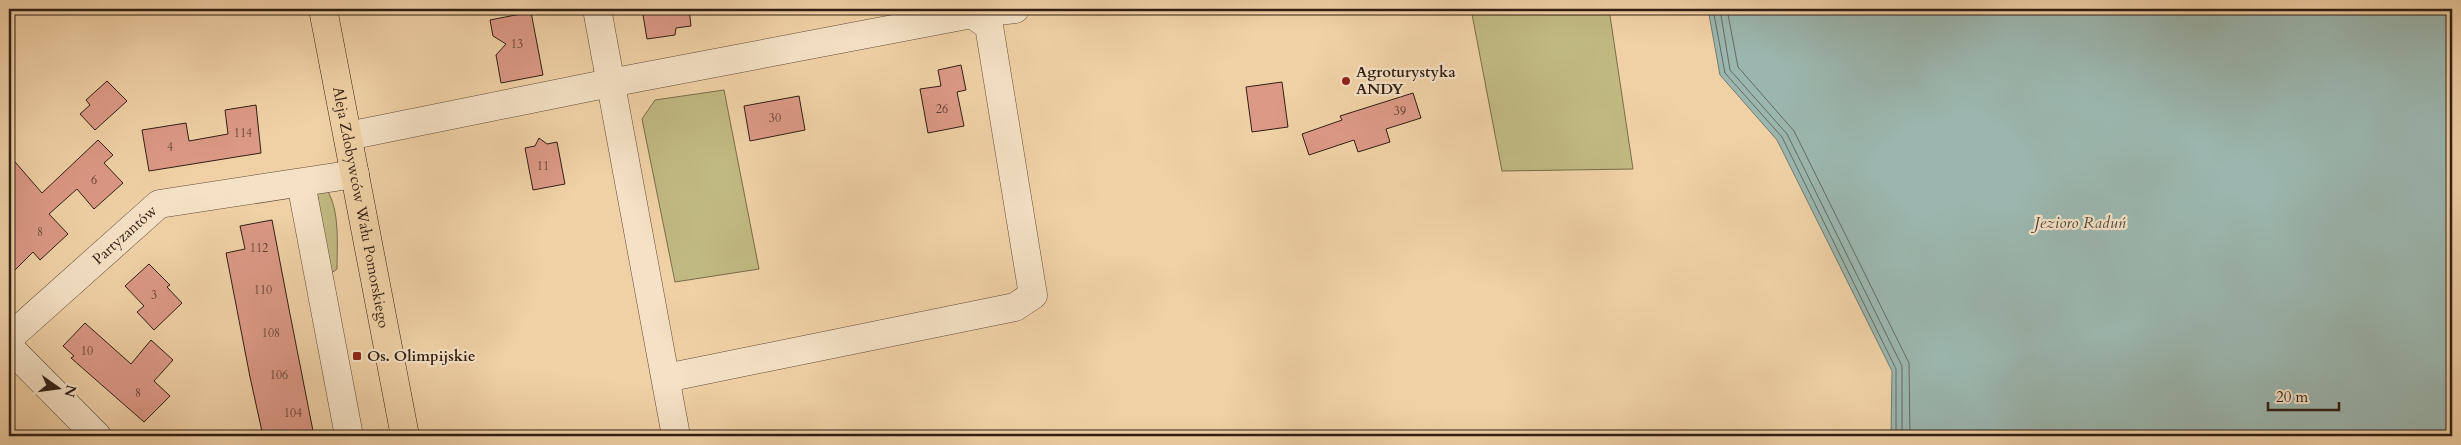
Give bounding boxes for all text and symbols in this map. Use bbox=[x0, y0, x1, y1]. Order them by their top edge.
house number: 13 bbox=[511, 36, 523, 52]
place label: Agroturystyka ANDY bbox=[1356, 62, 1456, 99]
marker: Agroturystyka ANDY bbox=[1340, 75, 1352, 87]
street label: Aleja Zdobywców Wału Pomorskiego bbox=[328, 85, 394, 330]
house number: 26 bbox=[936, 101, 948, 117]
house number: 39 bbox=[1394, 103, 1406, 119]
house number: 30 bbox=[769, 110, 781, 126]
house number: 114 bbox=[234, 125, 252, 141]
house number: 4 bbox=[167, 139, 173, 155]
house number: 11 bbox=[537, 158, 549, 174]
house number: 6 bbox=[91, 172, 97, 188]
street label: Partyzantów bbox=[88, 201, 161, 269]
water label: Jezioro Raduń bbox=[2030, 212, 2126, 234]
house number: 8 bbox=[37, 224, 43, 240]
house number: 112 bbox=[250, 240, 268, 256]
house number: 110 bbox=[254, 282, 272, 298]
house number: 3 bbox=[151, 287, 157, 303]
house number: 108 bbox=[262, 325, 280, 341]
house number: 10 bbox=[81, 343, 93, 359]
place label: Os. Olimpijskie bbox=[367, 346, 475, 366]
marker: Os. Olimpijskie bbox=[351, 350, 363, 362]
north arrow bbox=[32, 362, 82, 412]
house number: 106 bbox=[270, 367, 288, 383]
scale bar bbox=[2268, 380, 2340, 412]
text: N bbox=[59, 383, 81, 399]
house number: 8 bbox=[135, 385, 141, 401]
text: 20 m bbox=[2276, 387, 2308, 407]
house number: 104 bbox=[284, 405, 302, 421]

